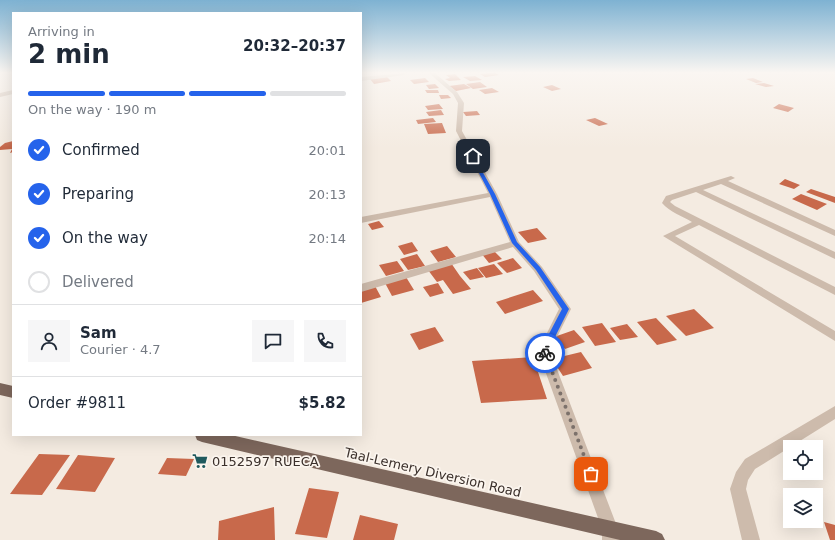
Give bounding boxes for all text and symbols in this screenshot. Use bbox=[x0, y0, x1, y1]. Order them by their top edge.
text: Arriving in bbox=[28, 24, 95, 39]
text: 20:32–20:37 bbox=[243, 37, 346, 55]
text: 2 min bbox=[28, 39, 110, 69]
text: On the way · 190 m bbox=[28, 102, 156, 117]
icon: check bbox=[28, 139, 50, 161]
pin bbox=[456, 139, 490, 173]
text: Confirmed bbox=[62, 141, 140, 159]
text: 20:01 bbox=[309, 143, 346, 158]
icon: home bbox=[462, 145, 484, 167]
icon: check bbox=[28, 183, 50, 205]
text: Preparing bbox=[62, 185, 134, 203]
text: 20:13 bbox=[309, 187, 346, 202]
icon: check bbox=[28, 227, 50, 249]
text: On the way bbox=[62, 229, 148, 247]
text: 20:14 bbox=[309, 231, 346, 246]
text: Delivered bbox=[62, 273, 134, 291]
button: person bbox=[28, 320, 70, 362]
button: chat bbox=[252, 320, 294, 362]
button: phone bbox=[304, 320, 346, 362]
text: Sam bbox=[80, 324, 117, 342]
courier bbox=[525, 333, 565, 373]
text: Courier · 4.7 bbox=[80, 342, 161, 357]
icon: bike bbox=[534, 342, 556, 364]
text: Order #9811 bbox=[28, 394, 126, 412]
text: $5.82 bbox=[299, 394, 346, 412]
map controls bbox=[783, 440, 823, 528]
button: locate bbox=[783, 440, 823, 480]
street label: Taal-Lemery Diversion Road bbox=[342, 445, 523, 500]
supermarket icon: 0152597 RUECA bbox=[191, 452, 209, 470]
place label: 0152597 RUECA bbox=[212, 454, 319, 469]
pin bbox=[574, 457, 608, 491]
icon: bag bbox=[580, 463, 602, 485]
button: layers bbox=[783, 488, 823, 528]

